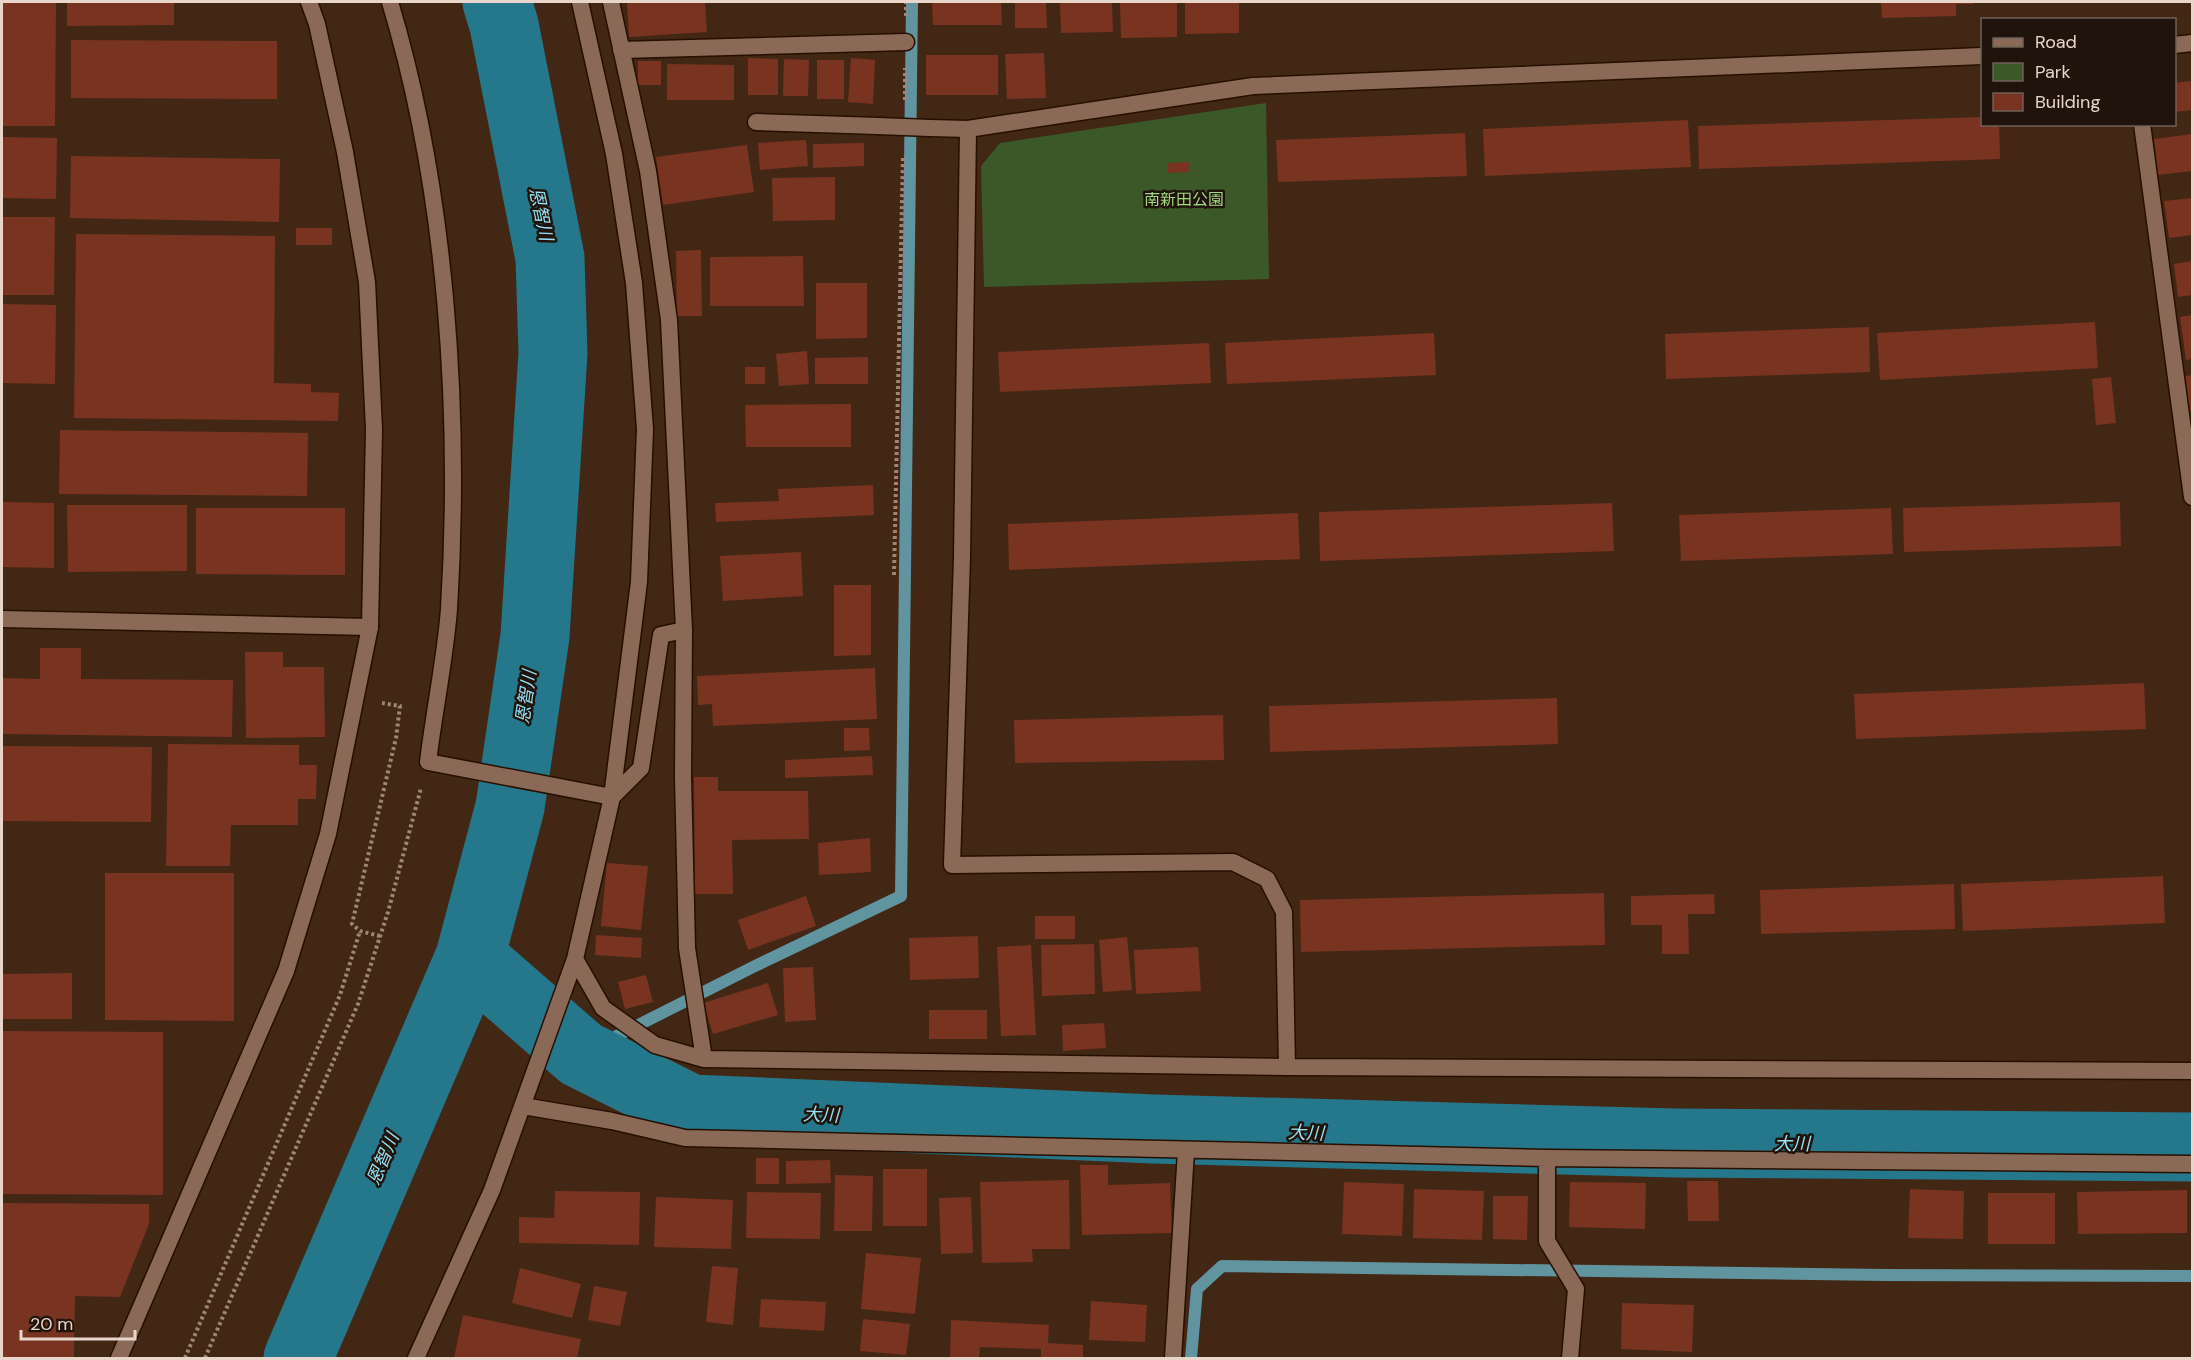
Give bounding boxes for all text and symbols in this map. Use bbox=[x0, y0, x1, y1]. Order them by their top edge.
legend bbox=[1981, 18, 2176, 126]
text: Road bbox=[2035, 30, 2077, 54]
text: Park bbox=[2035, 60, 2071, 84]
text: Building bbox=[2035, 90, 2100, 114]
water label: 恩智川 bbox=[524, 185, 559, 245]
park label: 南新田公園 bbox=[1144, 189, 1224, 210]
water label: 恩智川 bbox=[510, 667, 542, 725]
water label: 大川 bbox=[803, 1102, 841, 1128]
water label: 大川 bbox=[1288, 1120, 1326, 1146]
water label: 恩智川 bbox=[361, 1128, 405, 1189]
water label: 大川 bbox=[1774, 1132, 1812, 1156]
scale bar bbox=[21, 1303, 135, 1341]
text: 20 m bbox=[30, 1312, 73, 1336]

